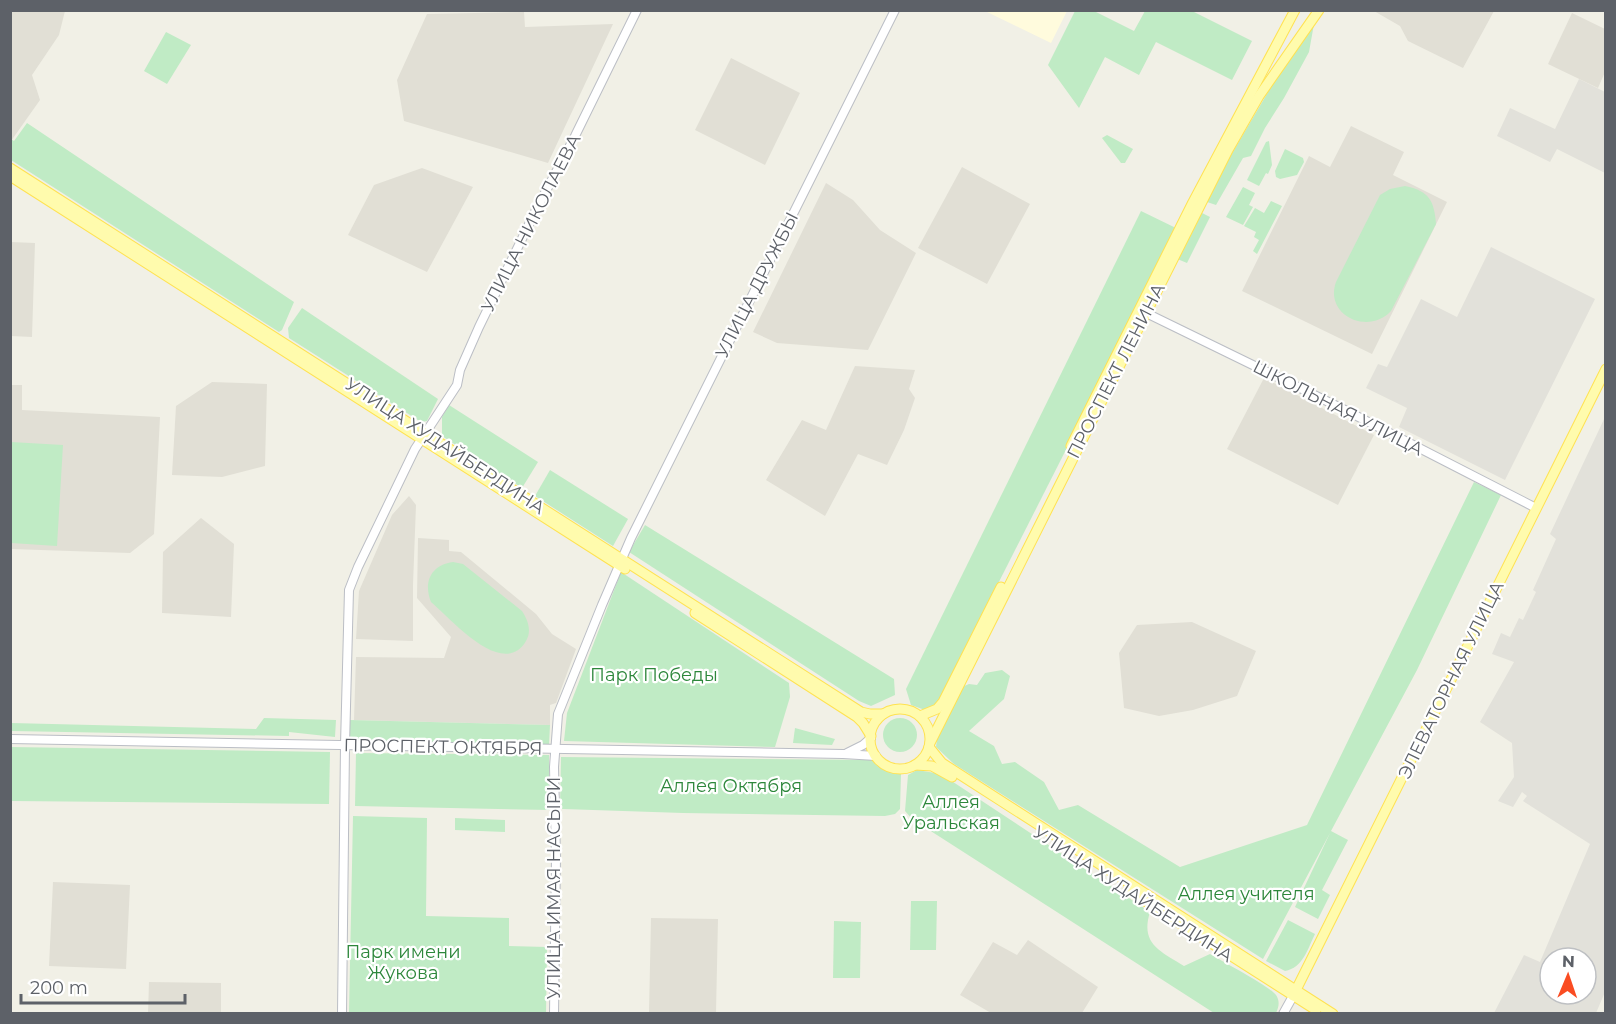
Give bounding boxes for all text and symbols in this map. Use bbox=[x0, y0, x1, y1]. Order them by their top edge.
street label: УЛИЦА НИКОЛАЕВА bbox=[477, 130, 586, 316]
street label: УЛИЦА ДРУЖБЫ bbox=[711, 208, 803, 362]
street label: ПРОСПЕКТ ЛЕНИНА bbox=[1062, 279, 1170, 462]
street label: ШКОЛЬНАЯ УЛИЦА bbox=[1249, 355, 1427, 461]
street label: УЛИЦА ХУДАЙБЕРДИНА bbox=[341, 373, 550, 519]
street label: ЭЛЕВАТОРНАЯ УЛИЦА bbox=[1393, 577, 1509, 783]
park label: Парк Победы bbox=[590, 664, 718, 686]
street label: ПРОСПЕКТ ОКТЯБРЯ bbox=[343, 734, 543, 760]
park label: Аллея Октября bbox=[660, 775, 802, 797]
street label: УЛИЦА ИМАЯ НАСЫРИ bbox=[543, 777, 565, 999]
park label: Аллея Уральская bbox=[902, 791, 1000, 834]
street label: УЛИЦА ХУДАЙБЕРДИНА bbox=[1029, 821, 1238, 967]
park label: Аллея учителя bbox=[1177, 883, 1315, 905]
park label: Парк имени Жукова bbox=[345, 941, 461, 984]
north arrow bbox=[1538, 946, 1598, 1006]
text: N bbox=[1562, 952, 1575, 971]
scale bar bbox=[21, 967, 184, 1005]
text: 200 m bbox=[30, 977, 88, 999]

